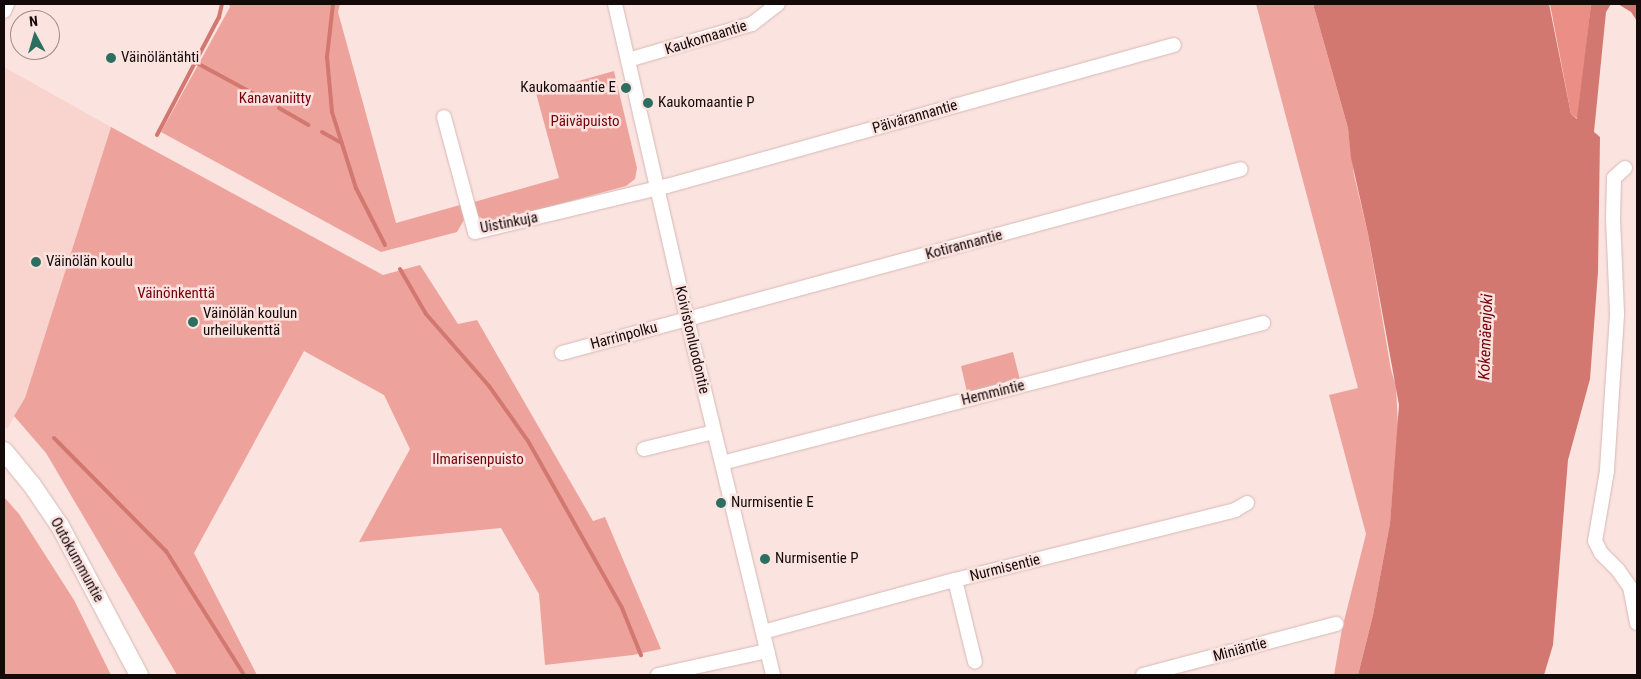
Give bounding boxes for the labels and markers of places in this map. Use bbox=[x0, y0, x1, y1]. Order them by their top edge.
place label: Väinöläntähti bbox=[121, 49, 199, 67]
marker: Väinöläntähti bbox=[105, 52, 117, 64]
place label: Kaukomaantie E bbox=[520, 79, 616, 97]
marker: Kaukomaantie E bbox=[620, 82, 632, 94]
place label: Kaukomaantie P bbox=[658, 94, 755, 112]
marker: Kaukomaantie P bbox=[642, 97, 654, 109]
place label: Väinölän koulu bbox=[46, 253, 133, 271]
marker: Väinölän koulu bbox=[30, 256, 42, 268]
place label: Väinölän koulun urheilukenttä bbox=[203, 304, 297, 339]
marker: Väinölän koulun urheilukenttä bbox=[187, 316, 199, 328]
place label: Nurmisentie E bbox=[731, 494, 814, 512]
marker: Nurmisentie E bbox=[715, 497, 727, 509]
place label: Nurmisentie P bbox=[775, 550, 859, 568]
marker: Nurmisentie P bbox=[759, 553, 771, 565]

